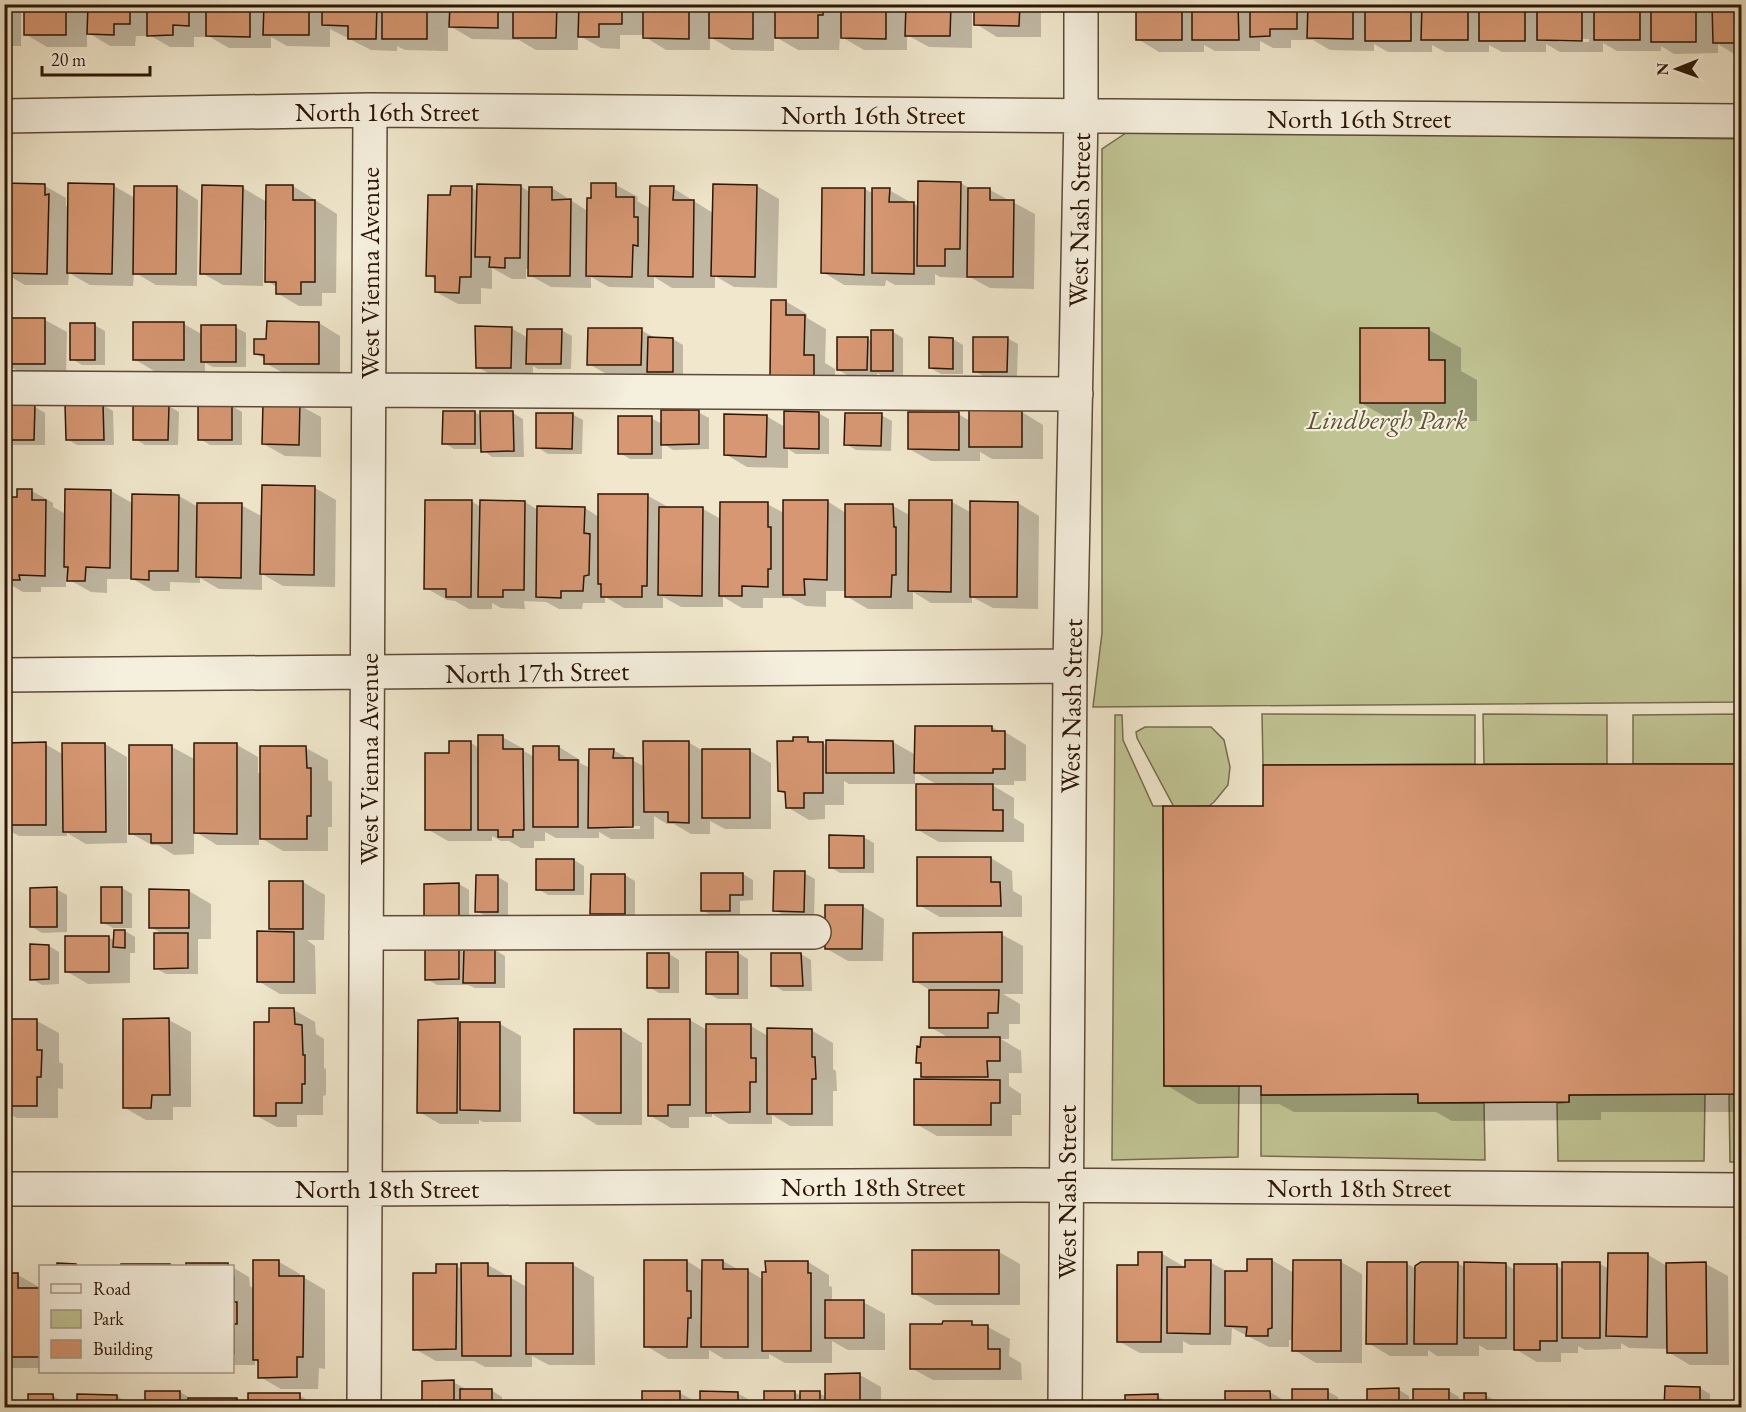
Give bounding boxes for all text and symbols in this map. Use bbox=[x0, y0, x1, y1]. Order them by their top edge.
scale bar bbox=[42, 39, 150, 77]
north arrow bbox=[1647, 39, 1707, 99]
text: 20 m bbox=[51, 48, 86, 71]
text: N bbox=[1652, 63, 1673, 76]
street label: North 16th Street bbox=[295, 94, 480, 129]
street label: North 16th Street bbox=[781, 97, 966, 132]
street label: North 16th Street bbox=[1267, 101, 1452, 136]
street label: West Nash Street bbox=[1060, 132, 1098, 308]
street label: West Vienna Avenue bbox=[352, 167, 387, 379]
park label: Lindbergh Park bbox=[1305, 402, 1468, 437]
street label: West Nash Street bbox=[1052, 618, 1090, 794]
street label: West Vienna Avenue bbox=[351, 653, 386, 865]
street label: North 17th Street bbox=[444, 653, 630, 691]
street label: West Nash Street bbox=[1049, 1104, 1084, 1279]
street label: North 18th Street bbox=[781, 1169, 966, 1204]
street label: North 18th Street bbox=[1267, 1170, 1452, 1205]
street label: North 18th Street bbox=[295, 1171, 480, 1206]
legend bbox=[39, 1265, 234, 1373]
text: Road bbox=[93, 1277, 132, 1300]
text: Park bbox=[93, 1307, 124, 1330]
text: Building bbox=[93, 1337, 153, 1360]

